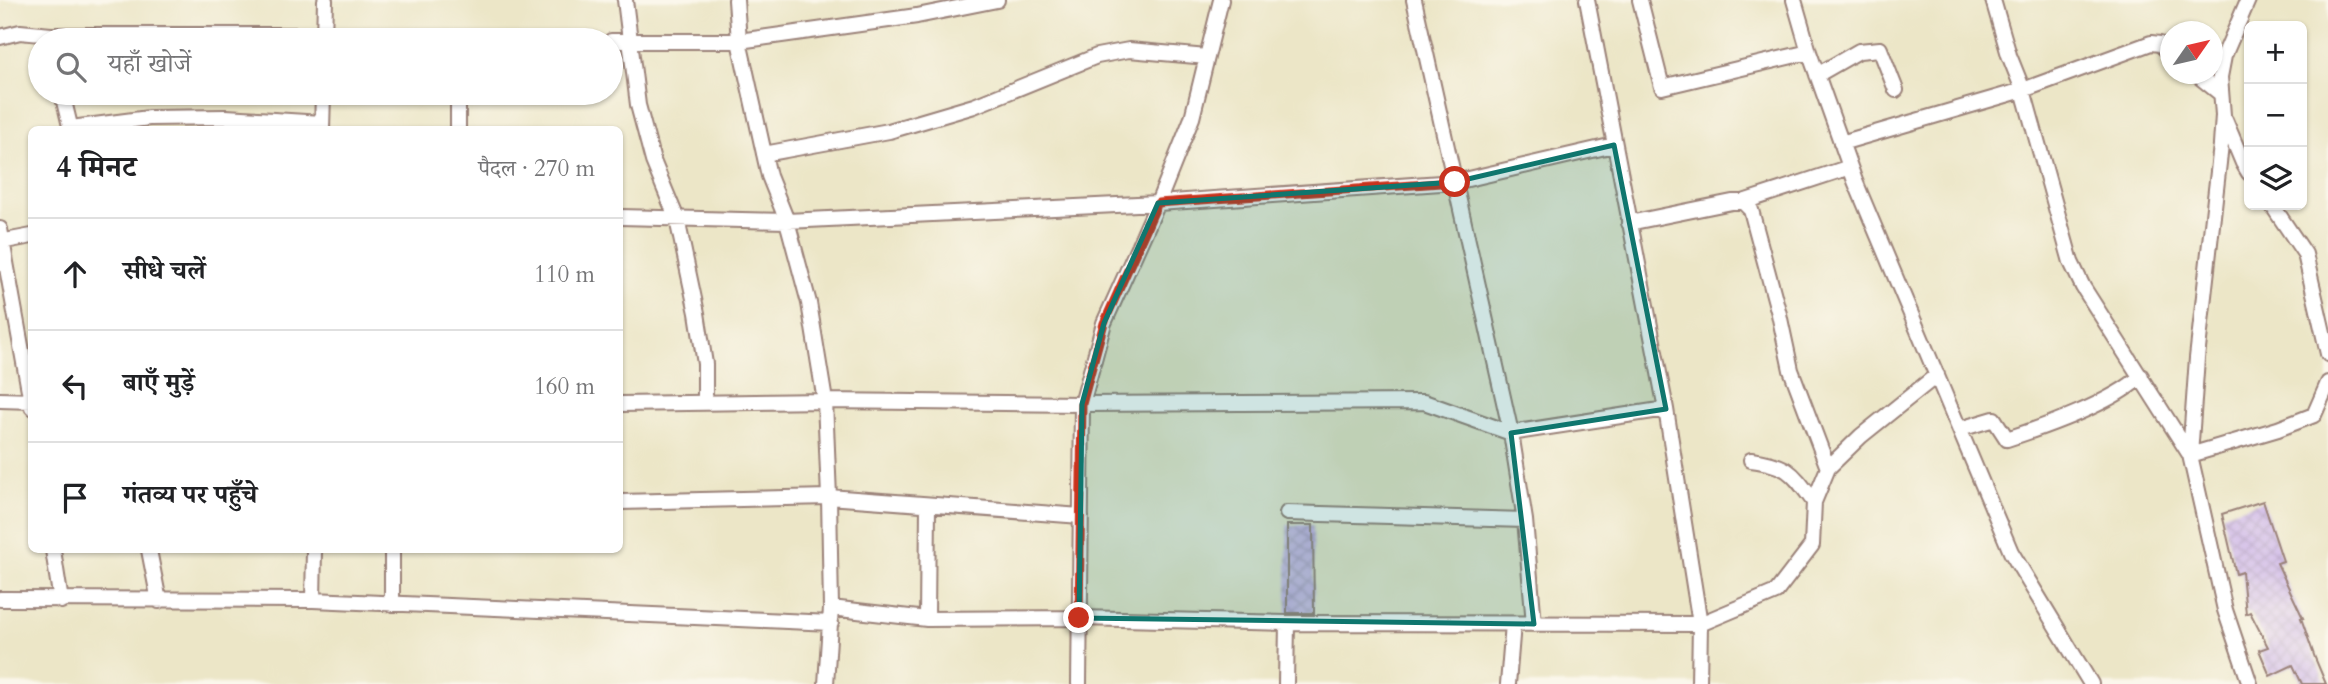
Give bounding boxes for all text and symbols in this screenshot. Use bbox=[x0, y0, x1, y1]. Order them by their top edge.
north arrow bbox=[2160, 21, 2223, 84]
map controls bbox=[2244, 21, 2307, 210]
button: + bbox=[2244, 21, 2307, 84]
search box bbox=[28, 28, 623, 105]
text: यहाँ खोजें bbox=[108, 46, 191, 81]
icon: search bbox=[52, 48, 90, 86]
button: − bbox=[2244, 84, 2307, 147]
text: 4 मिनट bbox=[56, 147, 136, 188]
button: layers bbox=[2244, 147, 2307, 210]
text: पैदल · 270 m bbox=[478, 153, 595, 184]
route start bbox=[1439, 166, 1470, 197]
text: सीधे चलें bbox=[123, 253, 205, 288]
icon: ahead bbox=[56, 255, 94, 293]
text: 110 m bbox=[534, 259, 595, 290]
text: बाएँ मुड़ें bbox=[123, 365, 194, 400]
icon: left bbox=[56, 367, 94, 405]
text: 160 m bbox=[534, 371, 595, 402]
text: गंतव्य पर पहुँचे bbox=[123, 477, 257, 512]
icon: arrive bbox=[56, 479, 94, 517]
route end bbox=[1063, 602, 1094, 633]

